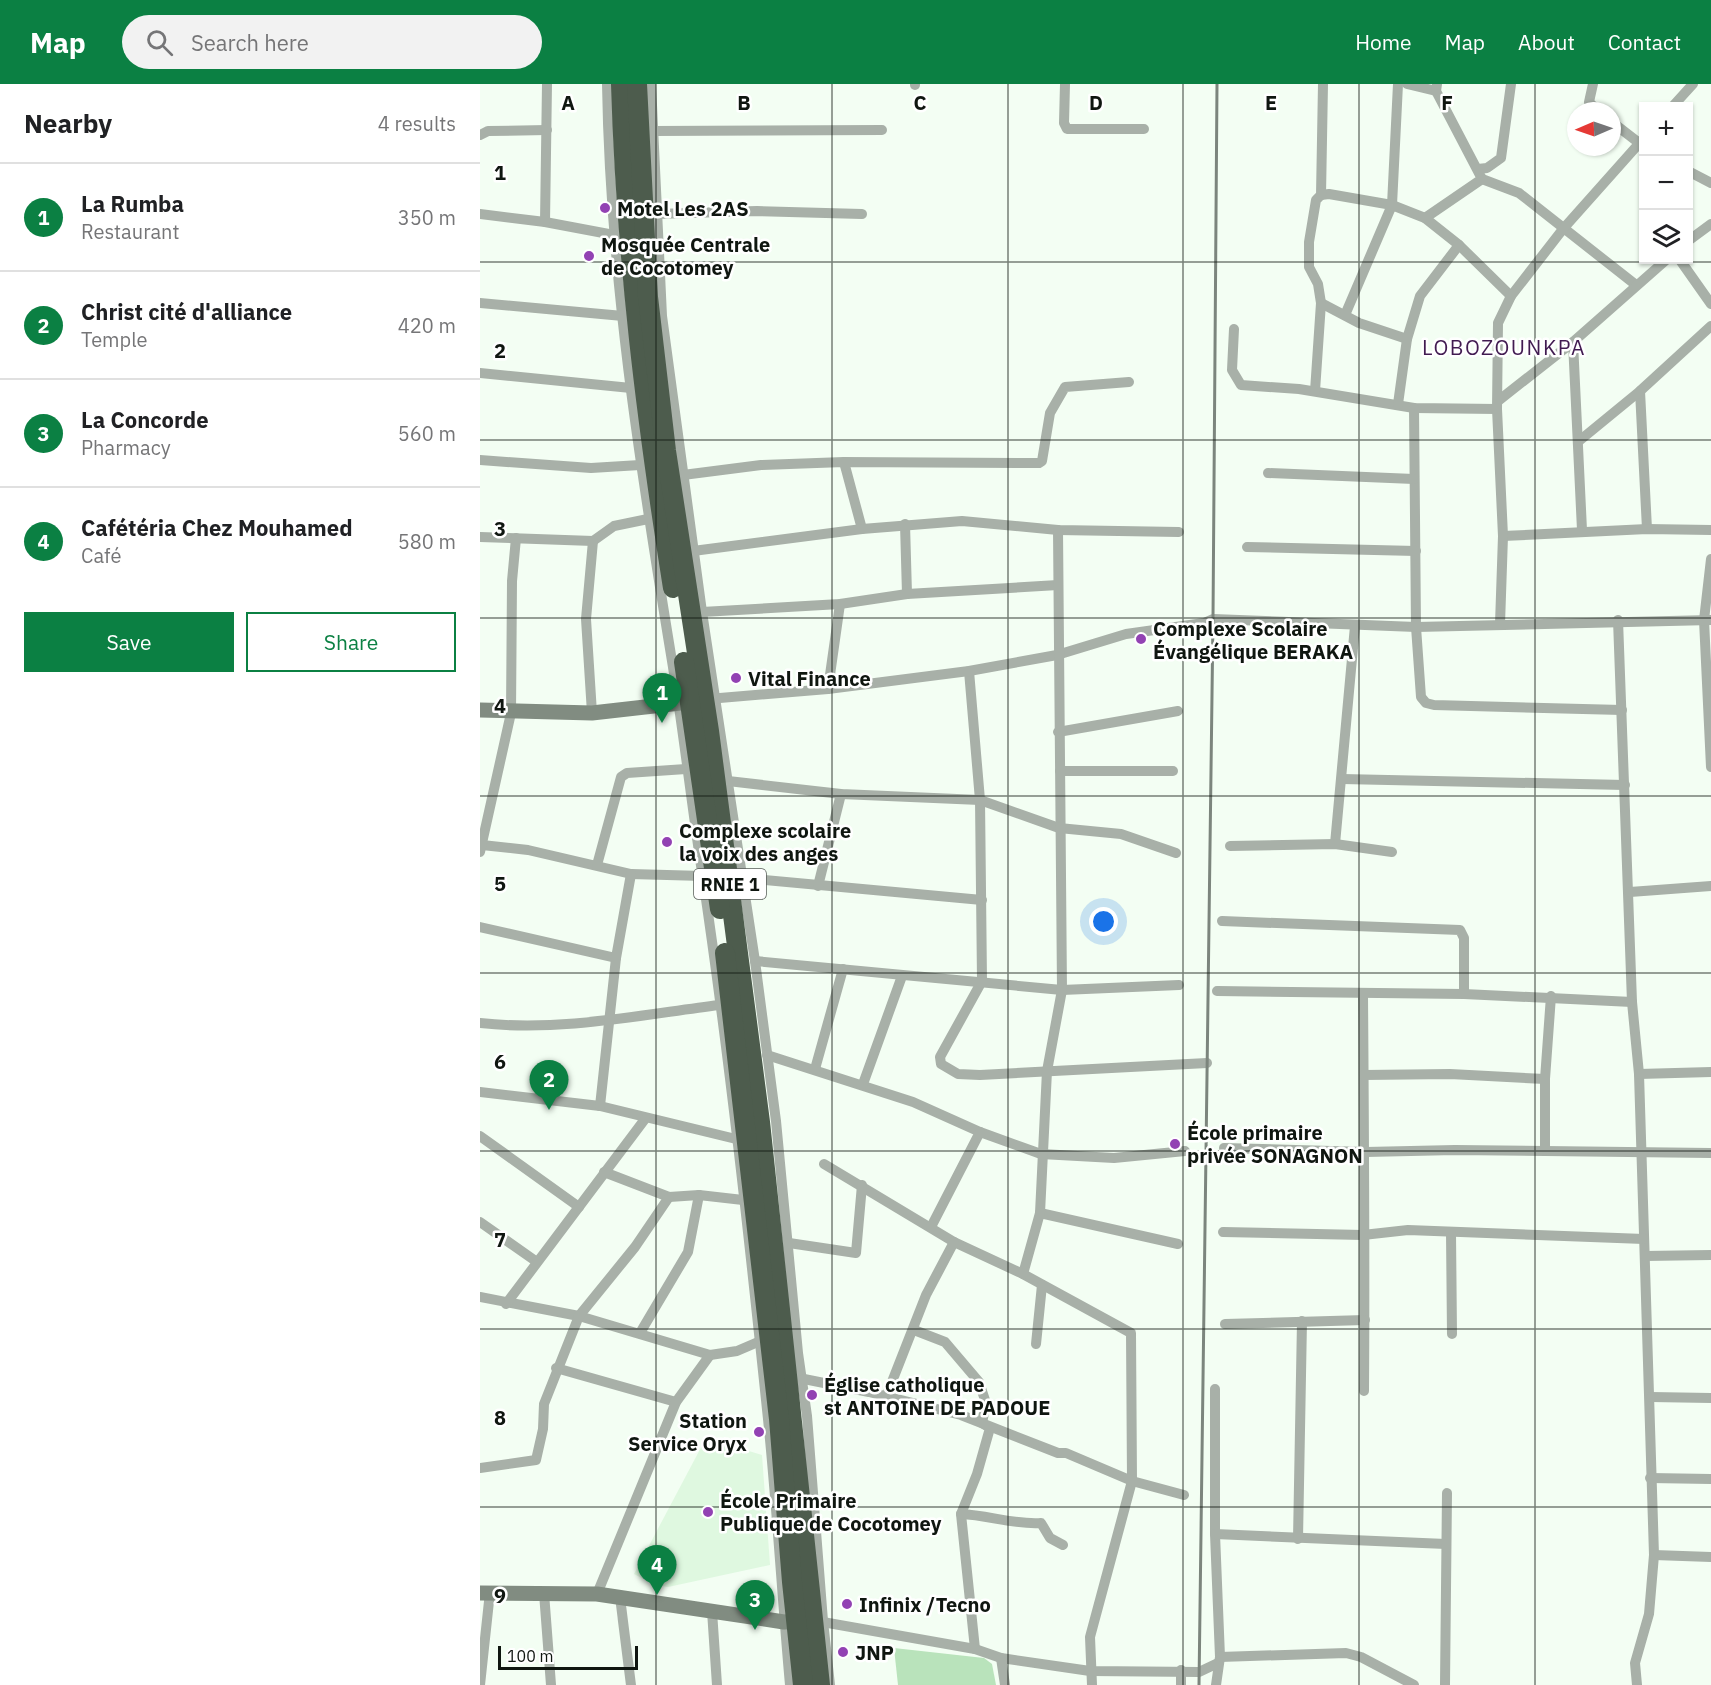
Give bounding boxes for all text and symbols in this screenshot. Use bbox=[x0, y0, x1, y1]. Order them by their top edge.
search box bbox=[122, 15, 542, 69]
text: Map bbox=[30, 24, 86, 61]
icon: search bbox=[143, 26, 176, 59]
text: Search here bbox=[191, 28, 309, 57]
text: Home bbox=[1355, 28, 1412, 56]
text: Map bbox=[1445, 28, 1485, 56]
text: About bbox=[1518, 28, 1575, 56]
text: Contact bbox=[1608, 28, 1681, 56]
text: A bbox=[561, 89, 575, 116]
text: B bbox=[737, 89, 751, 116]
text: C bbox=[913, 89, 927, 116]
text: D bbox=[1089, 89, 1103, 116]
text: E bbox=[1265, 89, 1277, 116]
text: F bbox=[1441, 89, 1453, 116]
north arrow bbox=[1567, 102, 1621, 156]
map controls bbox=[1639, 102, 1693, 264]
button: + bbox=[1639, 102, 1693, 156]
text: Nearby bbox=[24, 106, 112, 140]
text: 4 results bbox=[378, 110, 456, 137]
button: − bbox=[1639, 156, 1693, 210]
text: 1 bbox=[494, 159, 506, 186]
text: La Rumba bbox=[81, 189, 184, 218]
place label: Motel Les 2AS bbox=[617, 195, 749, 222]
marker: Motel Les 2AS bbox=[598, 201, 612, 215]
text: 1 bbox=[38, 204, 50, 231]
text: 350 m bbox=[398, 204, 456, 231]
button: layers bbox=[1639, 210, 1693, 264]
text: Restaurant bbox=[81, 218, 179, 245]
place label: Mosquée Centrale de Cocotomey bbox=[601, 231, 770, 281]
marker: Mosquée Centrale de Cocotomey bbox=[582, 249, 596, 263]
text: Christ cité d'alliance bbox=[81, 297, 292, 326]
text: 2 bbox=[38, 312, 50, 339]
text: 420 m bbox=[398, 312, 456, 339]
text: Temple bbox=[81, 326, 148, 353]
district label: LOBOZOUNKPA bbox=[1422, 333, 1586, 361]
text: 2 bbox=[494, 337, 506, 364]
text: La Concorde bbox=[81, 405, 209, 434]
text: 3 bbox=[38, 420, 50, 447]
text: 560 m bbox=[398, 420, 456, 447]
text: Pharmacy bbox=[81, 434, 171, 461]
text: Cafétéria Chez Mouhamed bbox=[81, 513, 353, 542]
text: 3 bbox=[494, 515, 506, 542]
text: 4 bbox=[38, 528, 50, 555]
text: 580 m bbox=[398, 528, 456, 555]
text: Café bbox=[81, 542, 121, 569]
button: Save bbox=[24, 612, 234, 672]
button: Share bbox=[246, 612, 456, 672]
place label: Complexe Scolaire Évangélique BERAKA bbox=[1153, 615, 1354, 665]
marker: Complexe Scolaire Évangélique BERAKA bbox=[1134, 632, 1148, 646]
place label: Vital Finance bbox=[748, 665, 871, 692]
marker: Vital Finance bbox=[729, 671, 743, 685]
pin: 1 bbox=[642, 674, 681, 723]
text: 4 bbox=[494, 692, 506, 719]
place label: Complexe scolaire la voix des anges bbox=[679, 817, 851, 867]
marker: Complexe scolaire la voix des anges bbox=[660, 835, 674, 849]
road number: RNIE 1 bbox=[694, 869, 766, 899]
text: 5 bbox=[494, 870, 506, 897]
your location bbox=[1089, 907, 1118, 936]
text: 6 bbox=[494, 1048, 506, 1075]
pin: 2 bbox=[530, 1060, 568, 1110]
place label: École primaire privée SONAGNON bbox=[1187, 1119, 1363, 1169]
marker: École primaire privée SONAGNON bbox=[1168, 1137, 1182, 1151]
text: 7 bbox=[494, 1226, 506, 1253]
place label: Église catholique st ANTOINE DE PADOUE bbox=[824, 1371, 1050, 1421]
marker: Église catholique st ANTOINE DE PADOUE bbox=[805, 1388, 819, 1402]
text: 8 bbox=[494, 1404, 506, 1431]
place label: Station Service Oryx bbox=[628, 1407, 747, 1457]
marker: Station Service Oryx bbox=[752, 1425, 766, 1439]
place label: École Primaire Publique de Cocotomey bbox=[720, 1487, 942, 1537]
marker: École Primaire Publique de Cocotomey bbox=[701, 1505, 715, 1519]
pin: 4 bbox=[638, 1546, 676, 1595]
pin: 3 bbox=[736, 1580, 774, 1630]
text: 9 bbox=[494, 1582, 506, 1609]
place label: Infinix /Tecno bbox=[859, 1591, 991, 1618]
marker: Infinix /Tecno bbox=[840, 1597, 854, 1611]
place label: JNP bbox=[855, 1639, 894, 1666]
scale bar bbox=[498, 1643, 638, 1670]
marker: JNP bbox=[836, 1645, 850, 1659]
text: 100 m bbox=[507, 1646, 554, 1666]

